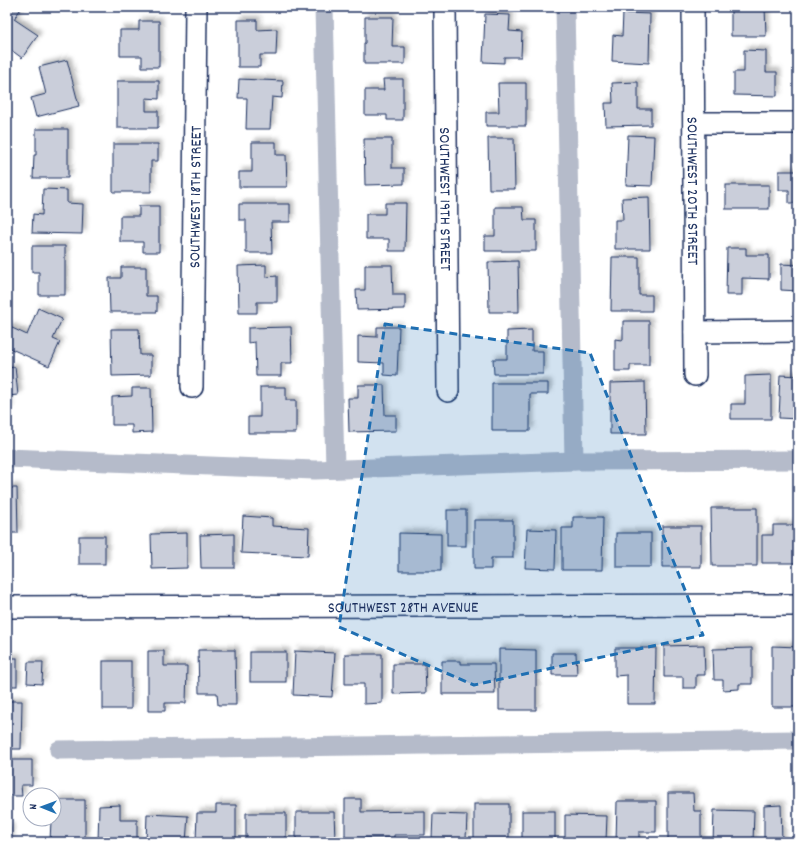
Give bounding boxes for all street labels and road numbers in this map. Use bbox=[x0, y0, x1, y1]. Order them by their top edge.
street label: SOUTHWEST 20TH STREET bbox=[680, 117, 703, 266]
street label: SOUTHWEST 18TH STREET bbox=[184, 125, 209, 268]
street label: SOUTHWEST 19TH STREET bbox=[432, 127, 456, 271]
street label: SOUTHWEST 28TH AVENUE bbox=[328, 597, 479, 620]

